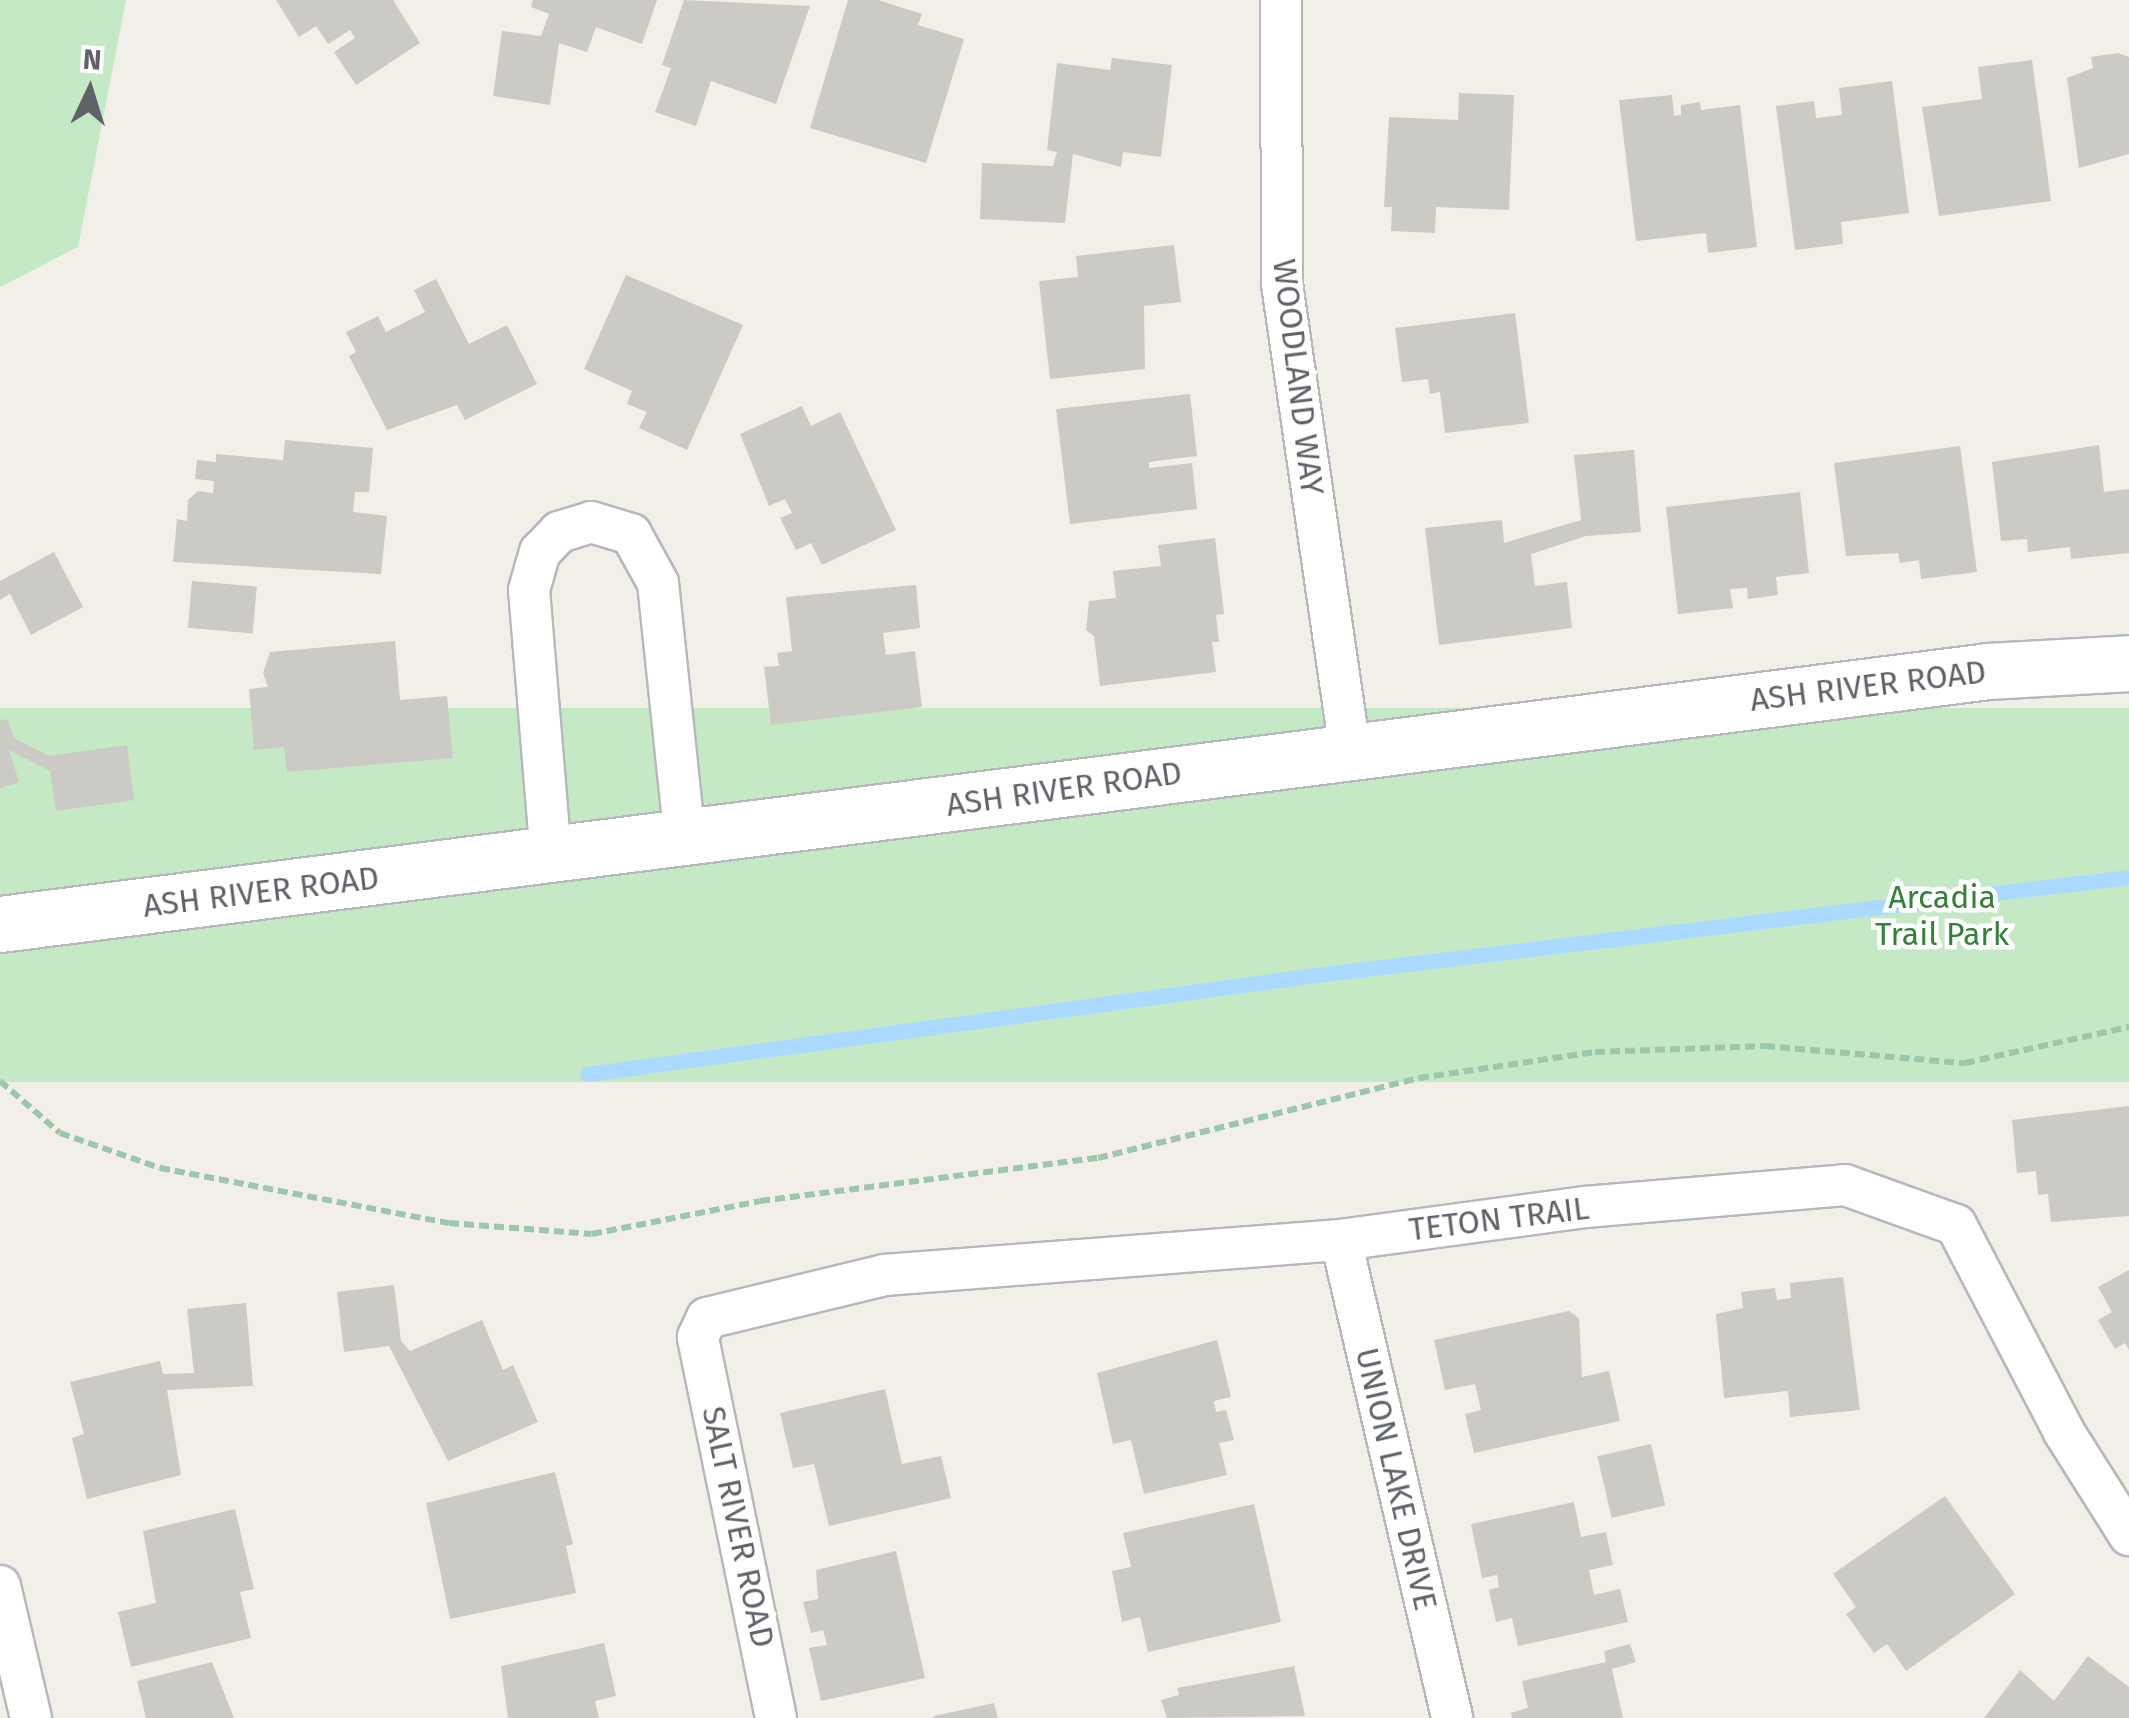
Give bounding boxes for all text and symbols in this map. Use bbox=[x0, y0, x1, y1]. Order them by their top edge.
north arrow bbox=[40, 40, 140, 140]
text: N bbox=[82, 42, 103, 77]
street label: WOODLAND WAY bbox=[1264, 257, 1332, 497]
street label: ASH RIVER ROAD bbox=[1748, 652, 1988, 720]
street label: ASH RIVER ROAD bbox=[944, 753, 1184, 825]
street label: ASH RIVER ROAD bbox=[141, 858, 381, 926]
park label: Arcadia Trail Park bbox=[1875, 879, 2009, 954]
street label: TETON TRAIL bbox=[1407, 1189, 1591, 1249]
street label: UNION LAKE DRIVE bbox=[1347, 1344, 1445, 1614]
street label: SALT RIVER ROAD bbox=[694, 1403, 782, 1651]

